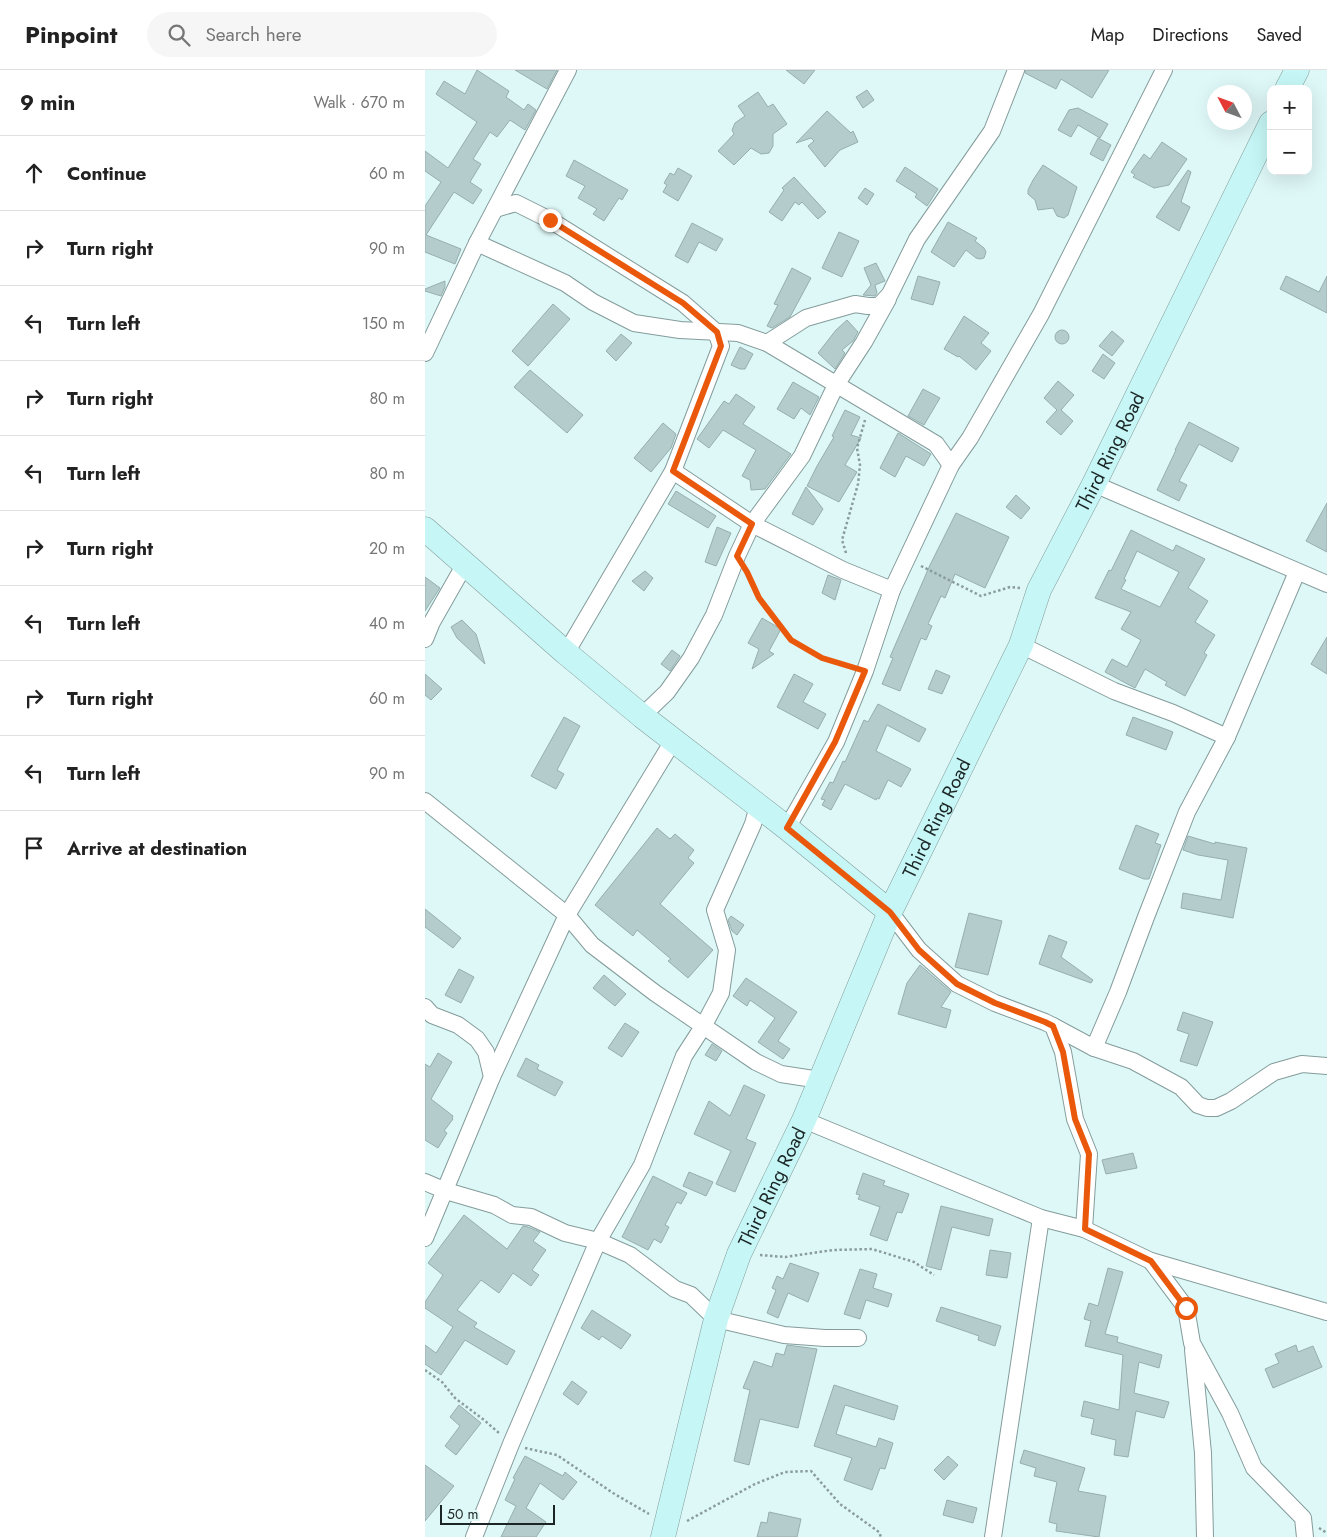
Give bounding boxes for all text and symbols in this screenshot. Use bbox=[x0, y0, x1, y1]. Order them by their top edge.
search box bbox=[147, 12, 497, 57]
text: Pinpoint bbox=[25, 17, 117, 52]
icon: search bbox=[165, 21, 193, 49]
text: Search here bbox=[205, 21, 302, 48]
text: Map bbox=[1091, 22, 1124, 48]
text: Directions bbox=[1152, 22, 1228, 48]
text: Saved bbox=[1256, 22, 1302, 48]
north arrow bbox=[1207, 85, 1252, 130]
map controls bbox=[1267, 85, 1312, 175]
button: + bbox=[1267, 85, 1312, 130]
text: 9 min bbox=[20, 88, 75, 118]
text: Walk · 670 m bbox=[313, 91, 405, 114]
button: − bbox=[1267, 130, 1312, 175]
icon: ahead bbox=[20, 159, 48, 187]
text: Continue bbox=[67, 160, 146, 187]
text: 60 m bbox=[369, 162, 405, 185]
route end bbox=[539, 209, 562, 232]
icon: right bbox=[20, 234, 48, 262]
text: Turn right bbox=[67, 235, 153, 262]
text: 90 m bbox=[369, 237, 405, 260]
icon: left bbox=[20, 309, 48, 337]
text: Turn left bbox=[67, 310, 140, 337]
text: 150 m bbox=[362, 312, 405, 335]
icon: right bbox=[20, 384, 48, 412]
text: Turn right bbox=[67, 385, 153, 412]
text: 80 m bbox=[369, 387, 405, 410]
street label: Third Ring Road bbox=[1069, 388, 1151, 516]
icon: left bbox=[20, 459, 48, 487]
text: Turn left bbox=[67, 460, 140, 487]
text: 80 m bbox=[369, 462, 405, 485]
icon: right bbox=[20, 534, 48, 562]
text: Turn right bbox=[67, 535, 153, 562]
text: 20 m bbox=[369, 537, 405, 560]
icon: left bbox=[20, 609, 48, 637]
text: Turn left bbox=[67, 610, 140, 637]
text: 40 m bbox=[369, 612, 405, 635]
icon: right bbox=[20, 684, 48, 712]
text: Turn right bbox=[67, 685, 153, 712]
text: 60 m bbox=[369, 687, 405, 710]
street label: Third Ring Road bbox=[896, 754, 977, 883]
icon: left bbox=[20, 759, 48, 787]
text: Turn left bbox=[67, 760, 140, 787]
text: 90 m bbox=[369, 762, 405, 785]
icon: arrive bbox=[20, 834, 48, 862]
text: Arrive at destination bbox=[67, 835, 247, 862]
street label: Third Ring Road bbox=[732, 1123, 813, 1251]
route start bbox=[1175, 1297, 1198, 1320]
scale bar bbox=[440, 1502, 555, 1525]
text: 50 m bbox=[447, 1504, 478, 1524]

